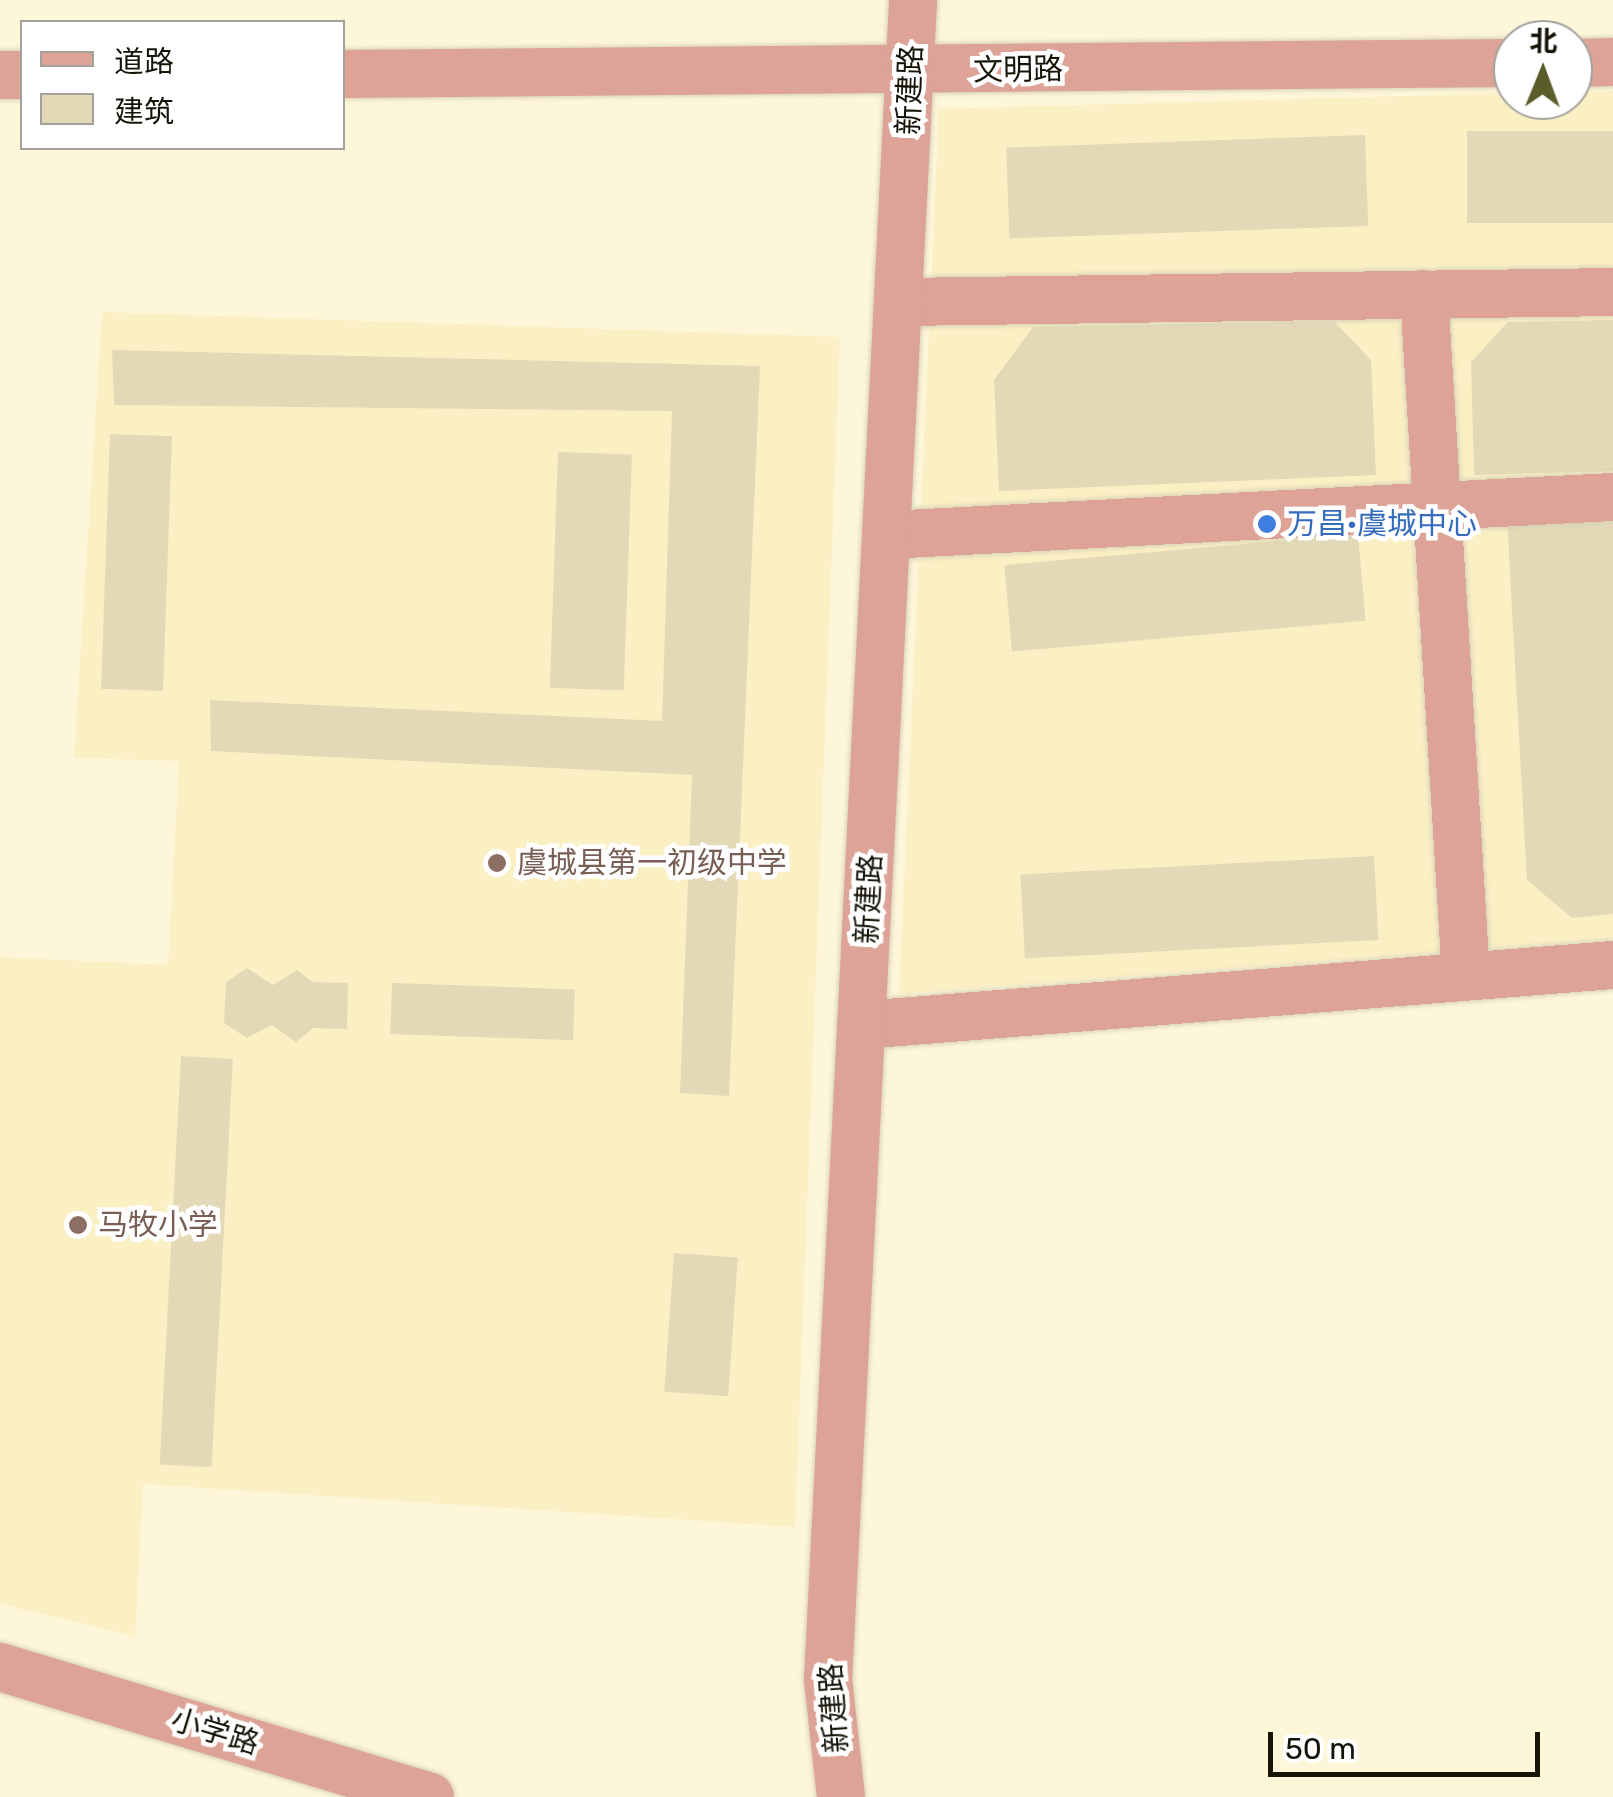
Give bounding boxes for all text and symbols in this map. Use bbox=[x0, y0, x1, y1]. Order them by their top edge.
legend bbox=[20, 20, 345, 150]
north arrow bbox=[1493, 20, 1593, 120]
text: 北 bbox=[1529, 25, 1558, 58]
text: 道路 bbox=[114, 44, 174, 80]
street label: 新建路 bbox=[890, 44, 930, 136]
street label: 文明路 bbox=[973, 51, 1063, 89]
text: 建筑 bbox=[114, 94, 174, 130]
place label: 万昌·虞城中心 bbox=[1287, 506, 1477, 542]
marker: 万昌·虞城中心 bbox=[1256, 513, 1278, 535]
place label: 虞城县第一初级中学 bbox=[517, 845, 787, 881]
marker: 虞城县第一初级中学 bbox=[486, 852, 508, 874]
street label: 新建路 bbox=[849, 853, 889, 945]
place label: 马牧小学 bbox=[98, 1207, 218, 1243]
marker: 马牧小学 bbox=[67, 1214, 89, 1236]
street label: 新建路 bbox=[813, 1662, 855, 1754]
street label: 小学路 bbox=[167, 1702, 263, 1762]
scale bar bbox=[1273, 1712, 1546, 1774]
text: 50 m bbox=[1285, 1731, 1356, 1767]

